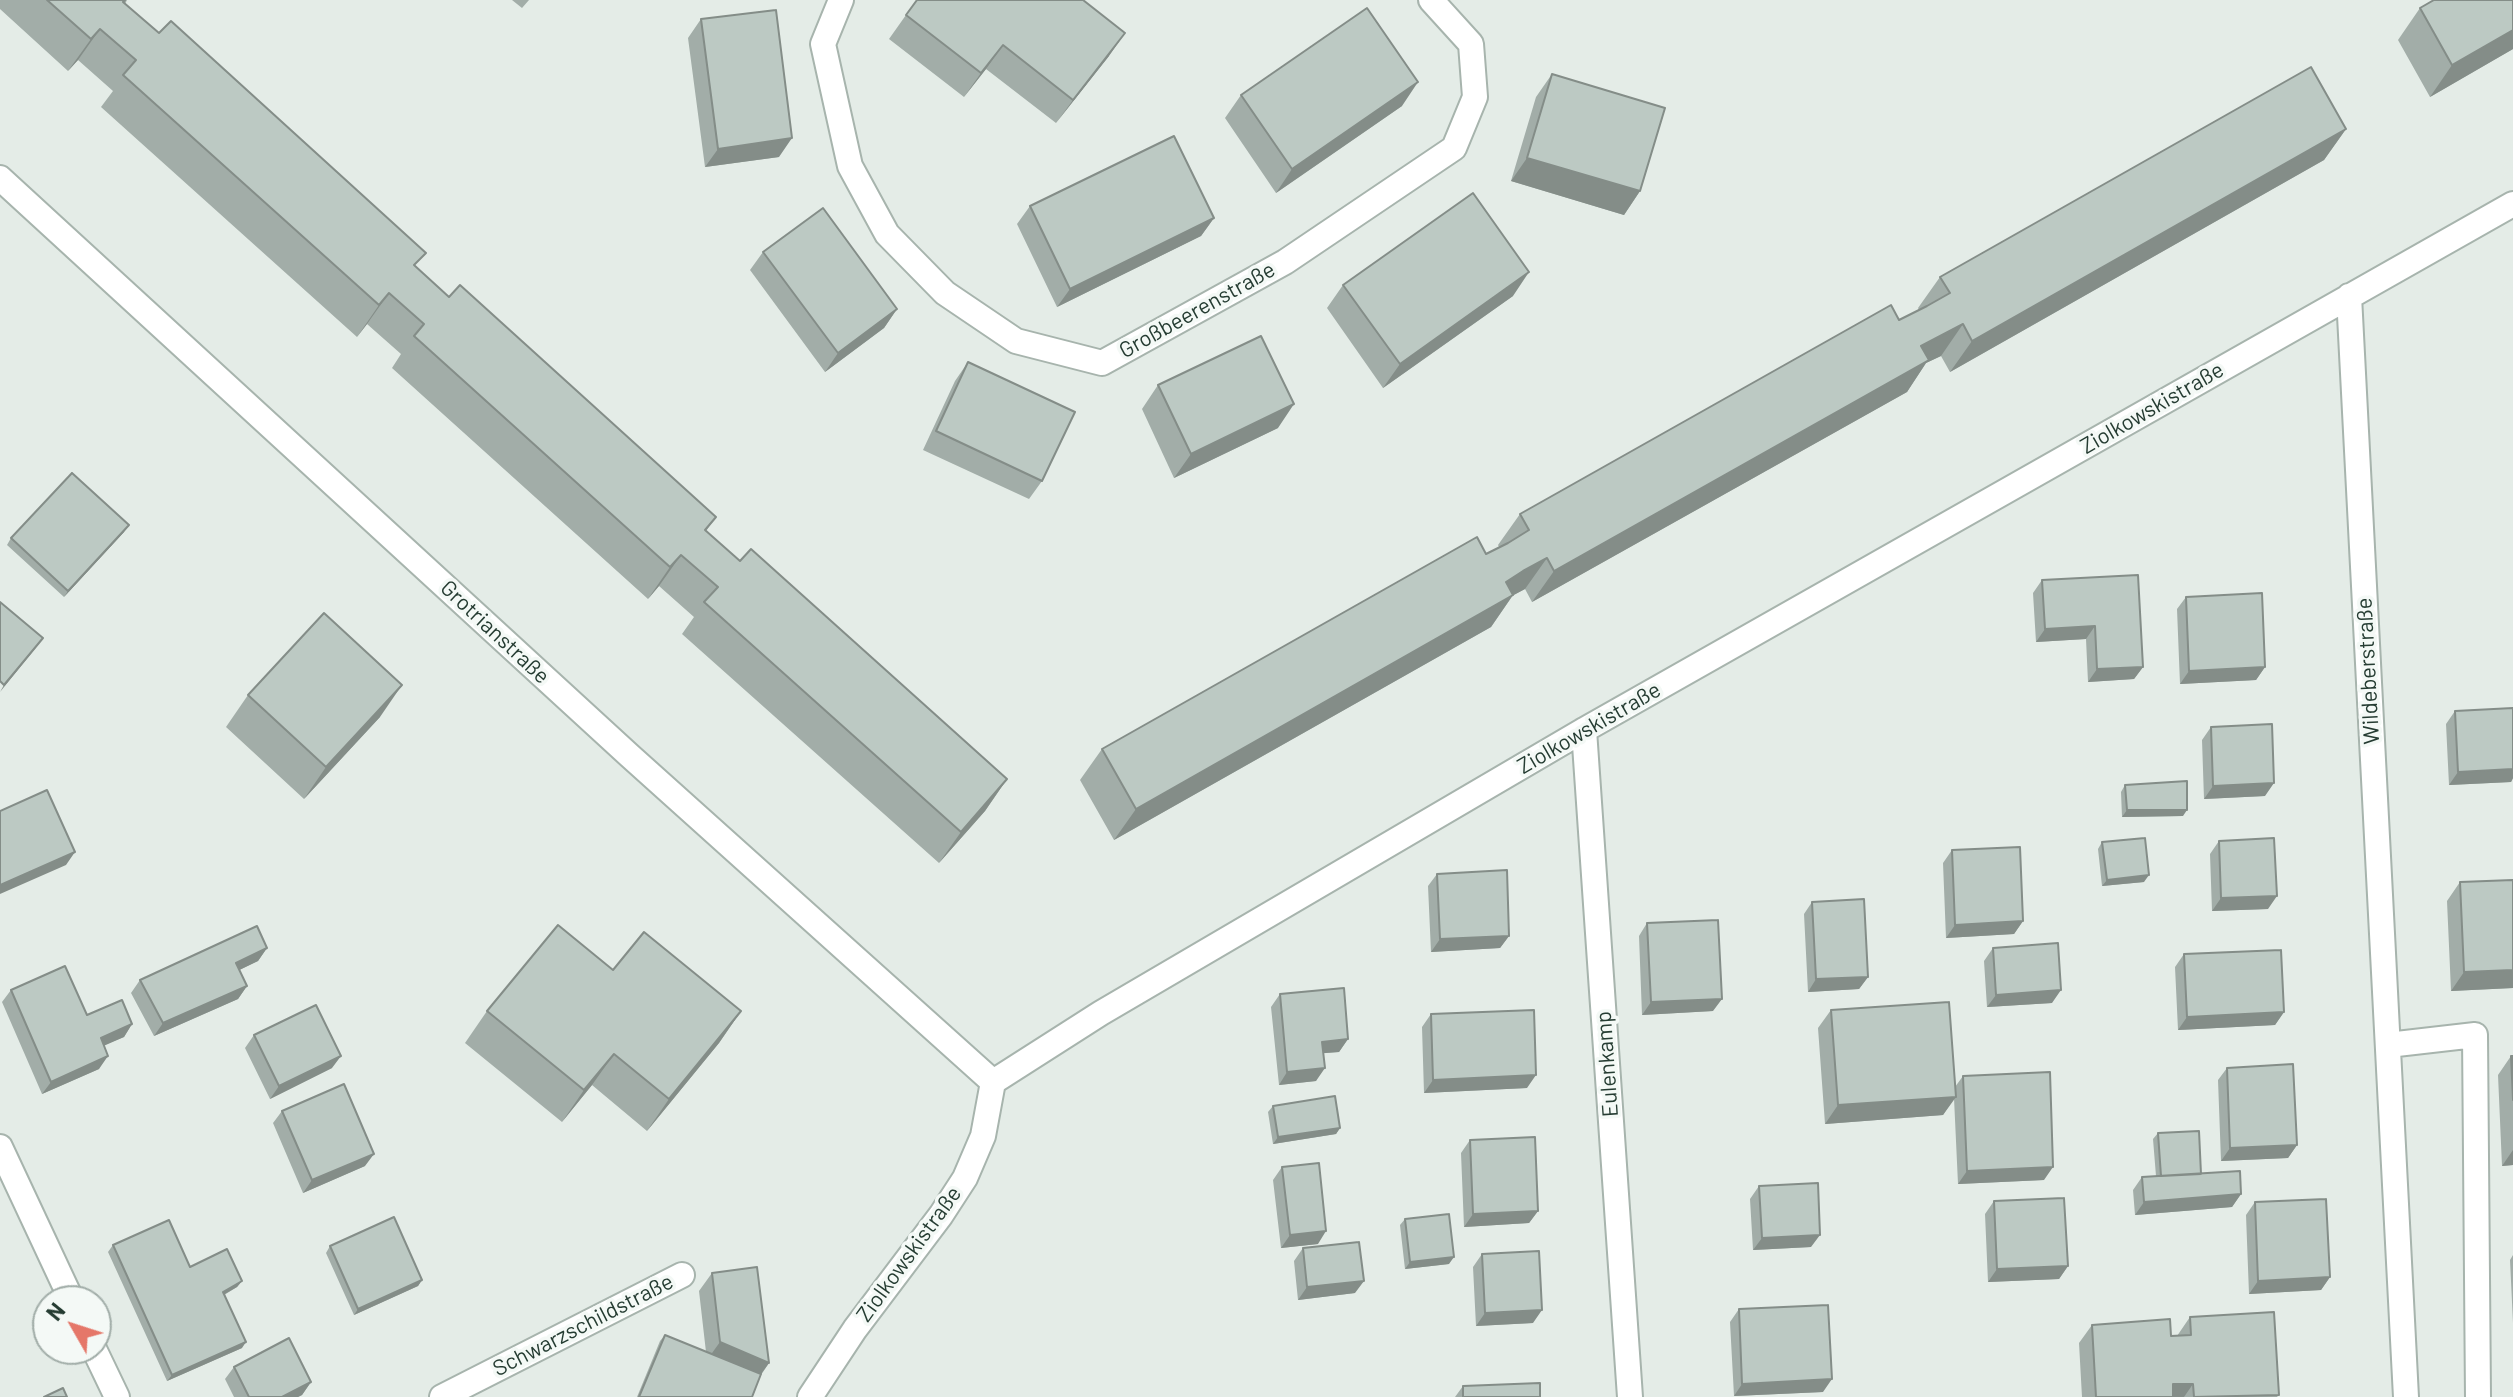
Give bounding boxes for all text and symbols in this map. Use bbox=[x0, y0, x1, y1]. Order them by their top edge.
street label: Großbeerenstraße bbox=[1114, 256, 1280, 364]
street label: Ziolkowskistraße bbox=[2076, 356, 2228, 460]
street label: Grotrianstraße bbox=[435, 575, 555, 689]
street label: Wildeberstraße bbox=[2351, 597, 2385, 745]
street label: Ziolkowskistraße bbox=[1513, 676, 1665, 780]
street label: Eulenkamp bbox=[1590, 1010, 1624, 1118]
street label: Ziolkowskistraße bbox=[851, 1181, 967, 1327]
street label: Schwarzschildstraße bbox=[488, 1268, 678, 1382]
north arrow bbox=[32, 1285, 112, 1365]
text: N bbox=[40, 1297, 70, 1325]

